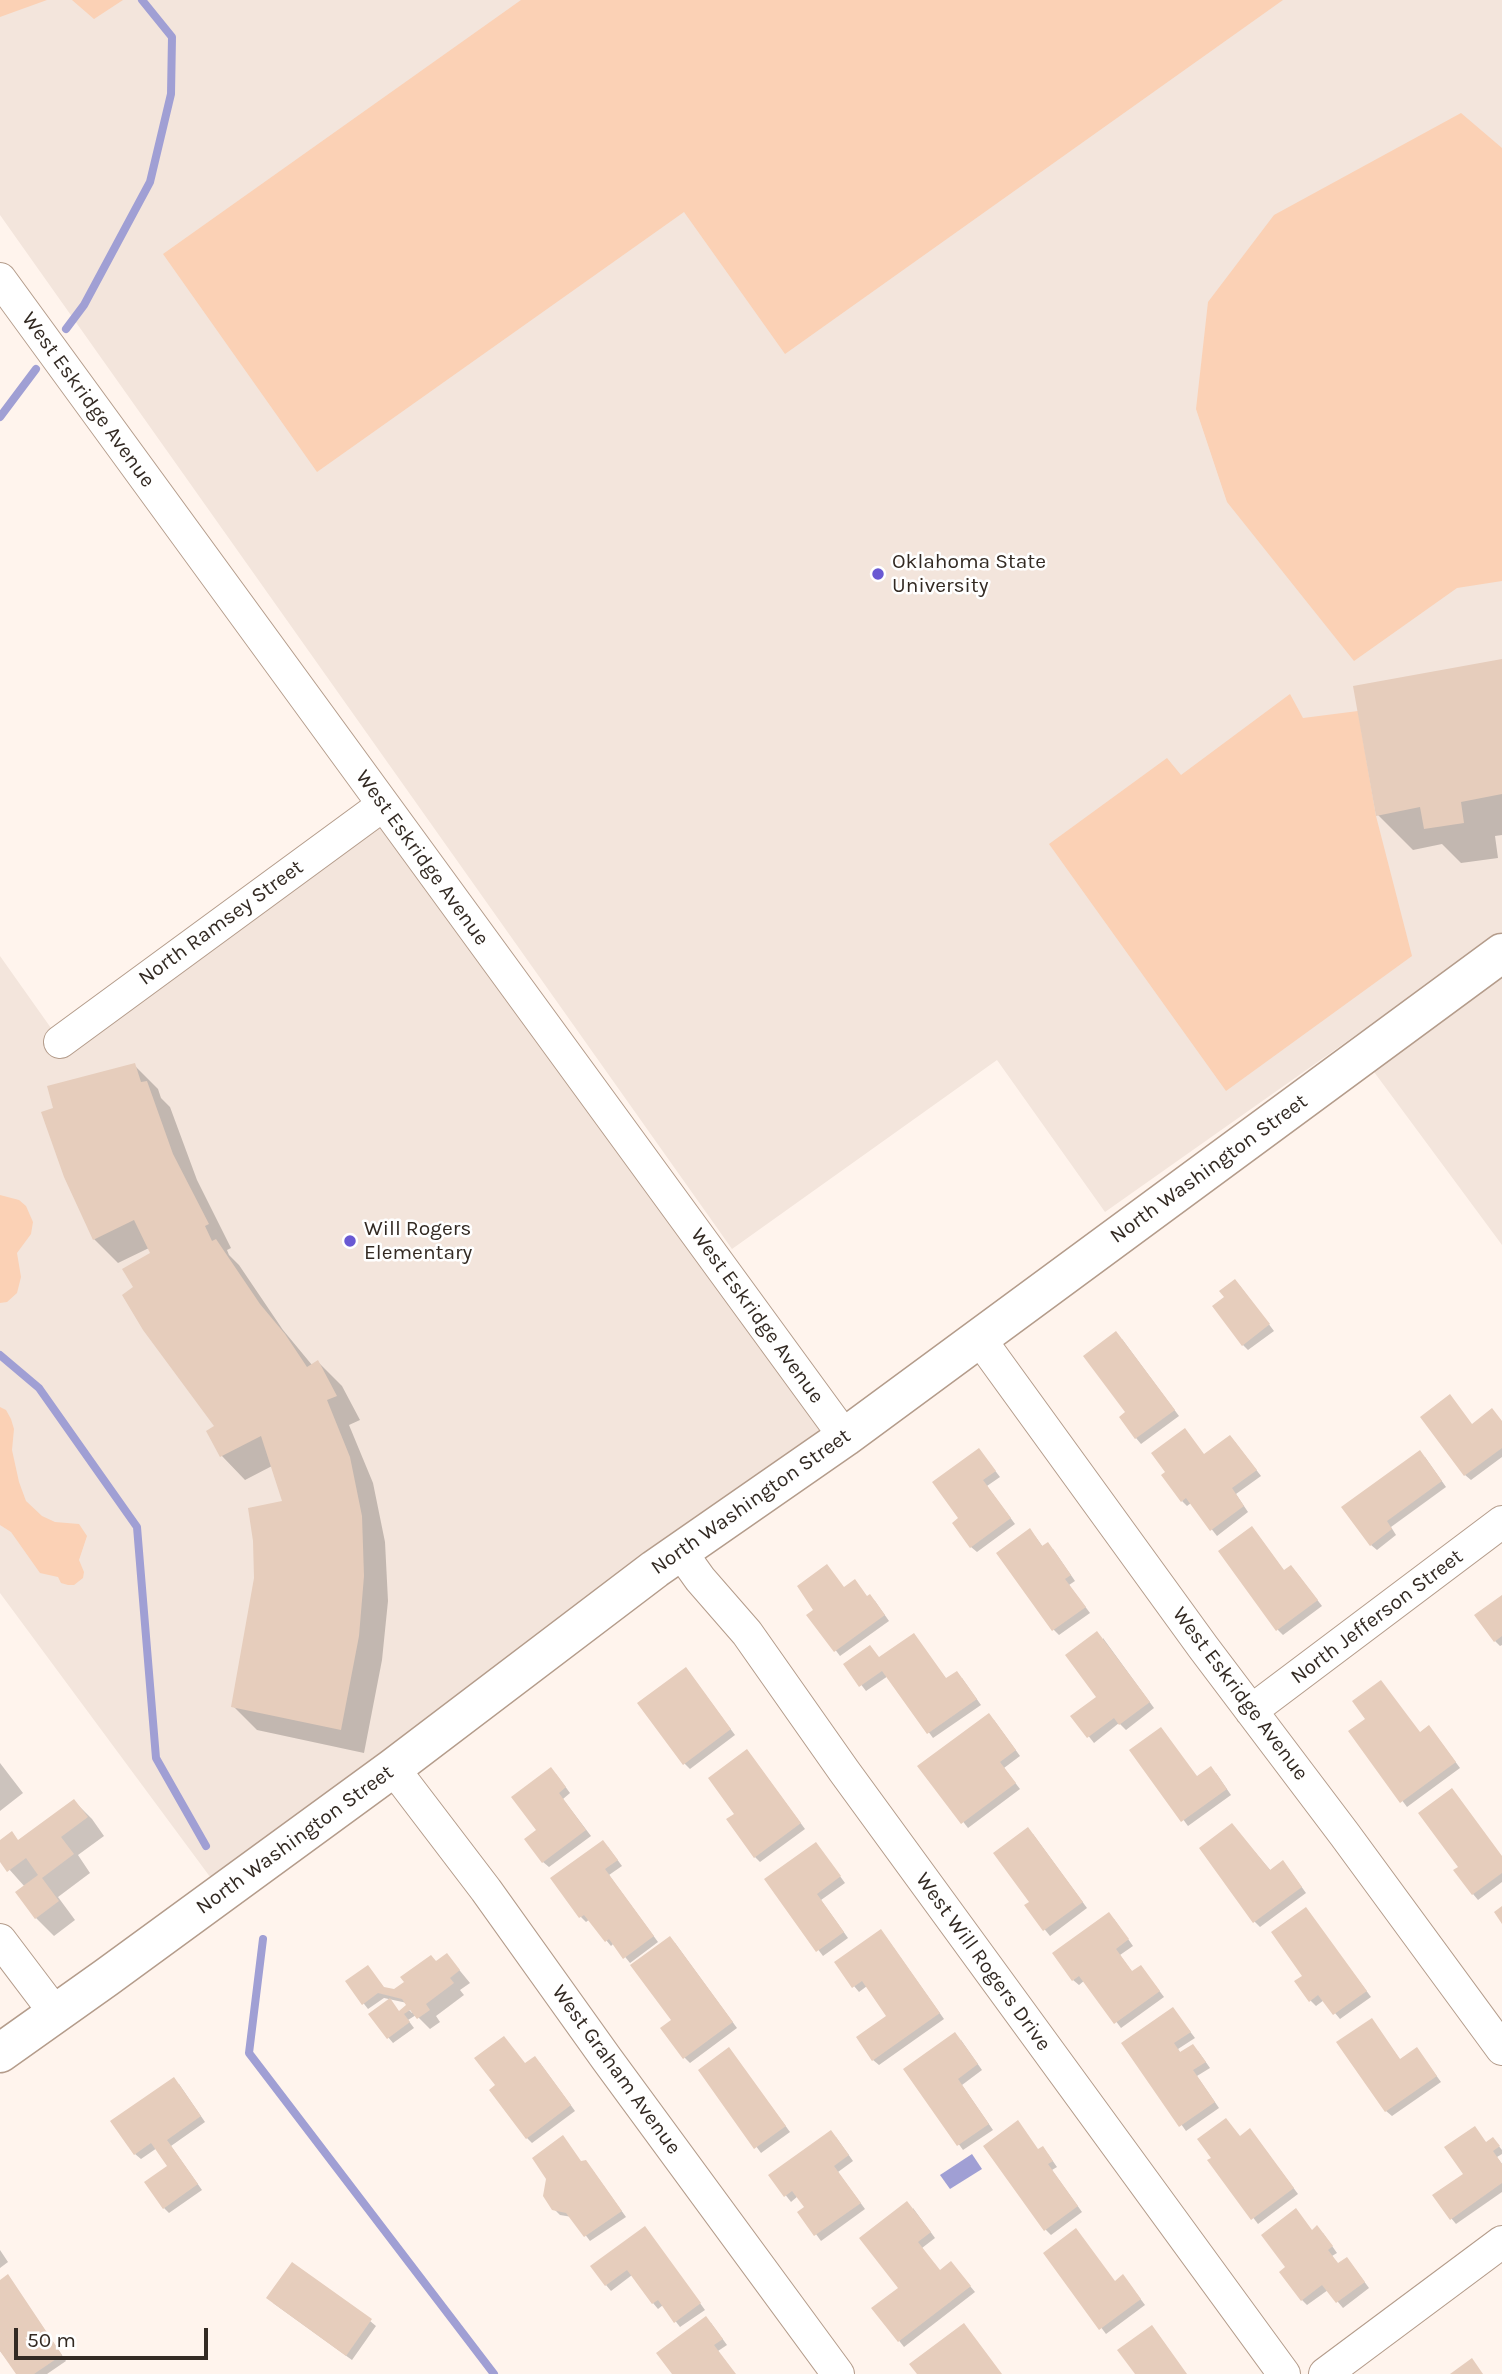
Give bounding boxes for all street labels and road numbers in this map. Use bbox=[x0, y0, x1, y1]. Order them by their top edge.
street label: West Eskridge Avenue bbox=[16, 307, 160, 493]
street label: West Eskridge Avenue bbox=[350, 765, 494, 951]
street label: North Ramsey Street bbox=[134, 855, 308, 991]
street label: North Washington Street bbox=[1105, 1089, 1313, 1249]
street label: West Eskridge Avenue bbox=[685, 1223, 829, 1409]
street label: North Washington Street bbox=[646, 1423, 856, 1581]
street label: North Jefferson Street bbox=[1286, 1544, 1468, 1690]
street label: West Eskridge Avenue bbox=[1167, 1602, 1313, 1786]
street label: North Washington Street bbox=[191, 1760, 399, 1920]
street label: West Will Rogers Drive bbox=[910, 1868, 1056, 2056]
street label: West Graham Avenue bbox=[546, 1980, 686, 2160]

